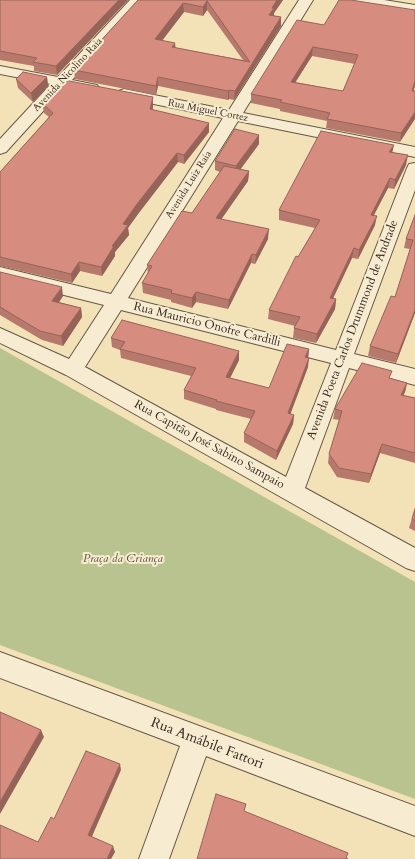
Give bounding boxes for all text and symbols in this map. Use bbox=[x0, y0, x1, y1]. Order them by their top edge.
street label: Avenida Nicolino Raia bbox=[31, 36, 105, 114]
street label: Rua Miguel Cortez bbox=[167, 97, 249, 125]
street label: Avenida Luiz Raia bbox=[163, 149, 215, 221]
street label: Avenida Poeta Carlos Drummond de Andrade bbox=[304, 218, 402, 442]
street label: Rua Mauricio Onofre Cardilli bbox=[132, 300, 282, 350]
street label: Rua Capitão José Sabino Sampaio bbox=[131, 398, 287, 492]
park label: Praça da Criança bbox=[83, 552, 163, 566]
street label: Rua Amábile Fattori bbox=[148, 715, 266, 773]

